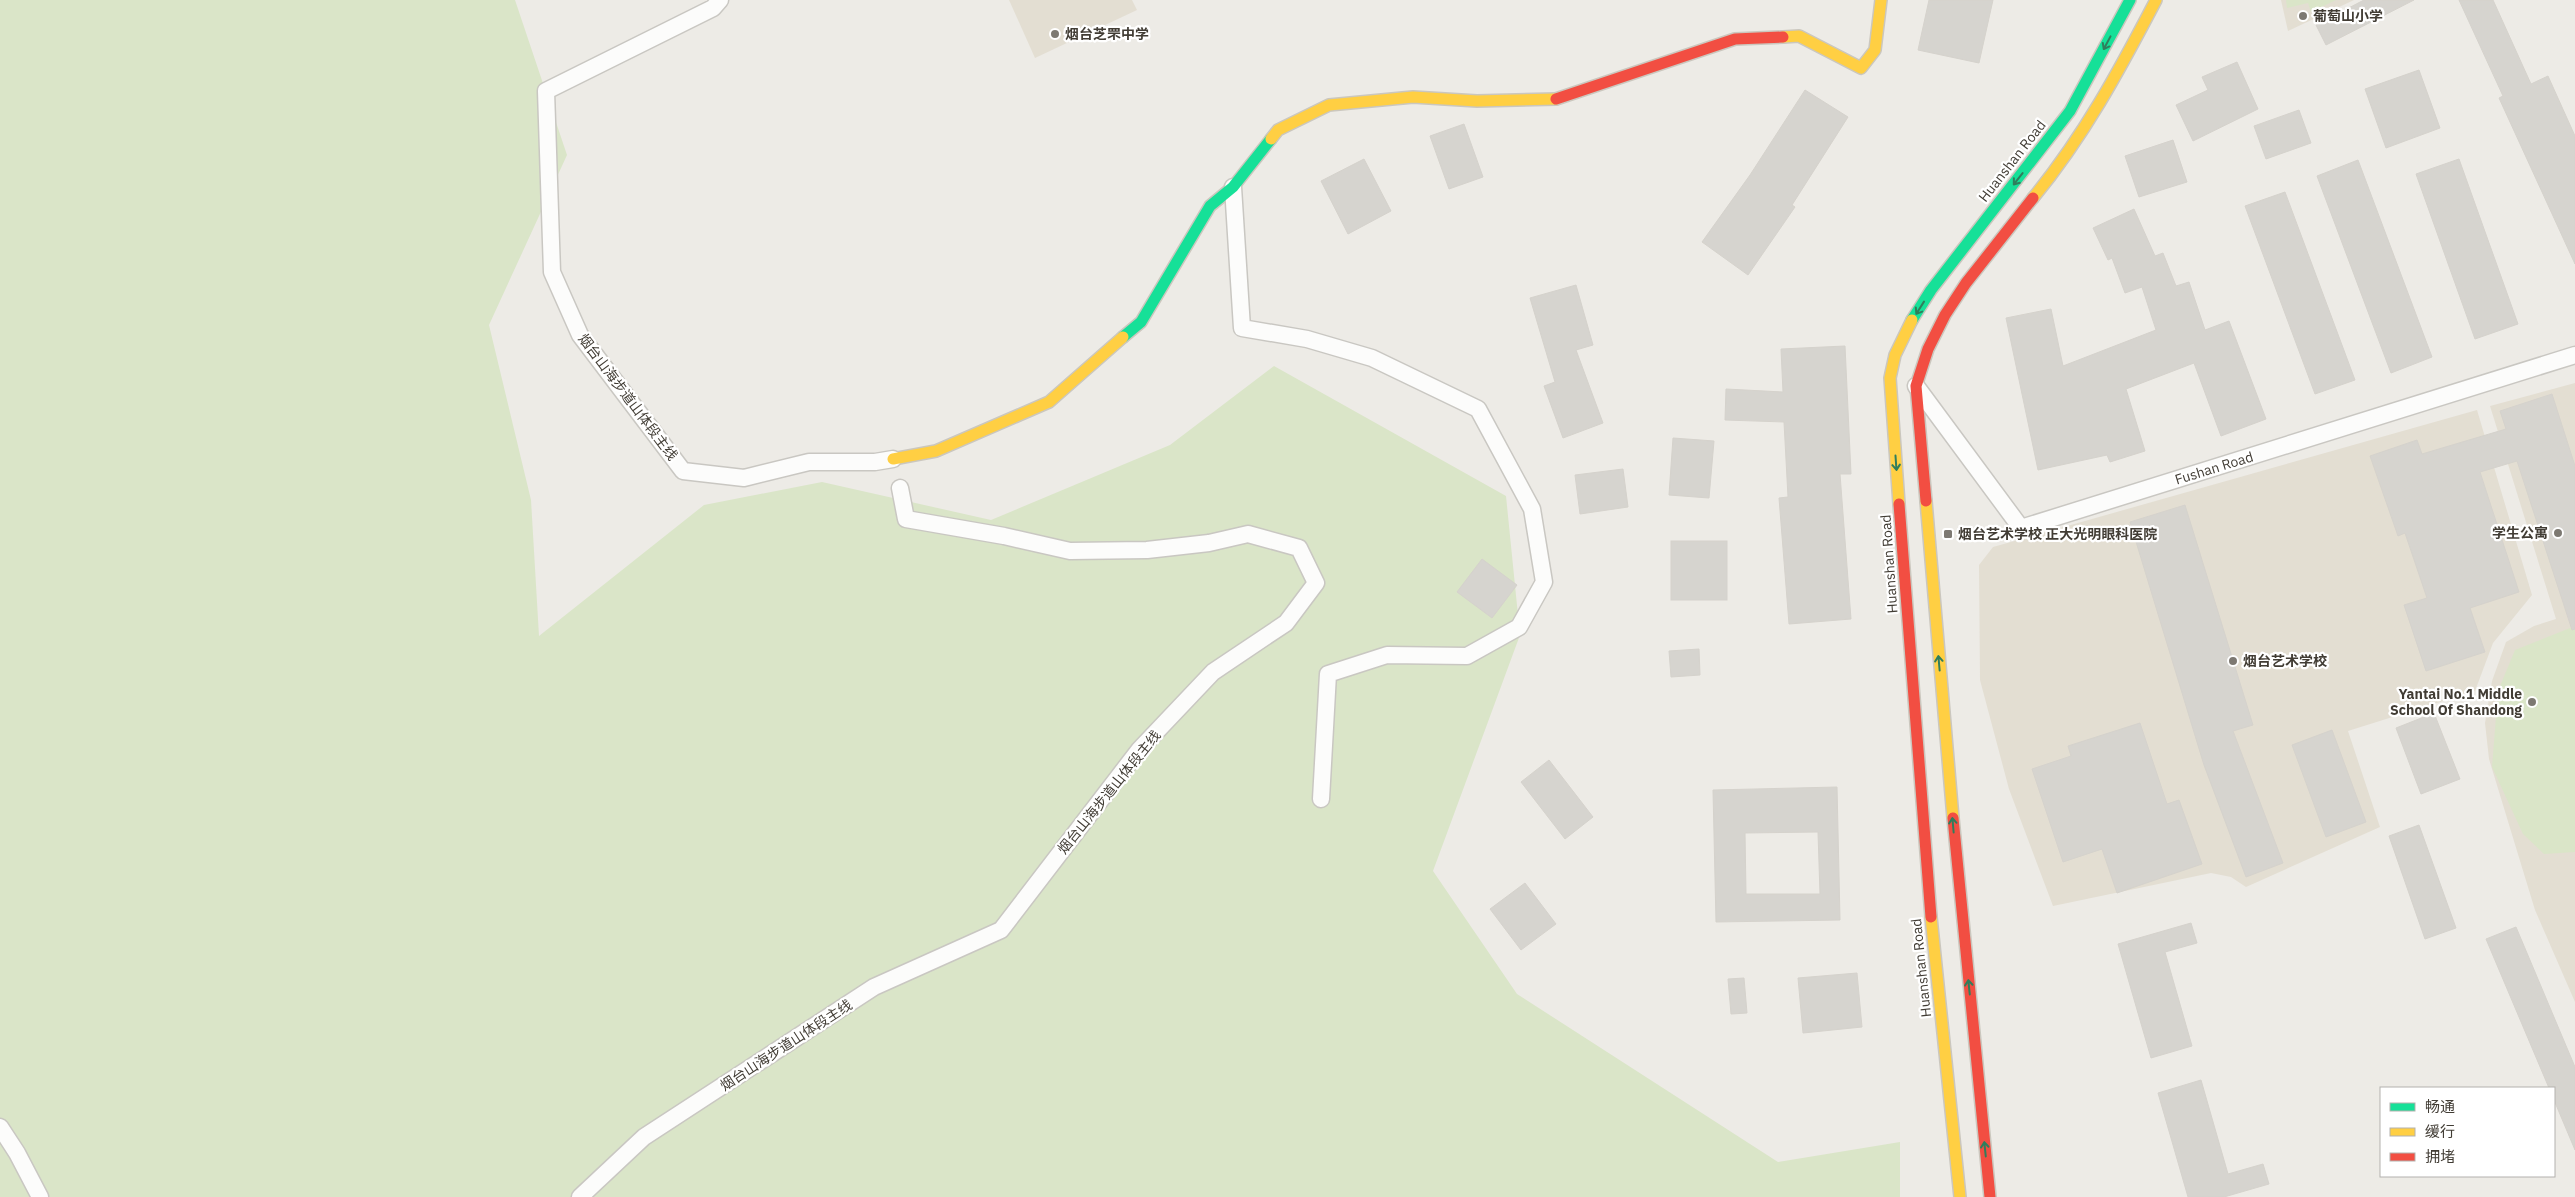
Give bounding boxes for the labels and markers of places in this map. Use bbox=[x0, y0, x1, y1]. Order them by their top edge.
place label: 葡萄山小学 bbox=[2313, 7, 2383, 25]
marker: 葡萄山小学 bbox=[2297, 10, 2309, 22]
place label: 烟台芝罘中学 bbox=[1065, 25, 1149, 43]
marker: 烟台芝罘中学 bbox=[1049, 28, 1061, 40]
place label: 学生公寓 bbox=[2492, 524, 2548, 542]
place label: 烟台艺术学校 正大光明眼科医院 bbox=[1958, 525, 2157, 543]
marker: 学生公寓 bbox=[2552, 527, 2564, 539]
marker: 烟台艺术学校 正大光明眼科医院 bbox=[1942, 528, 1954, 540]
place label: 烟台艺术学校 bbox=[2243, 652, 2327, 670]
marker: 烟台艺术学校 bbox=[2227, 655, 2239, 667]
place label: Yantai No.1 Middle School Of Shandong bbox=[2390, 685, 2522, 719]
marker: Yantai No.1 Middle School Of Shandong bbox=[2526, 696, 2538, 708]

